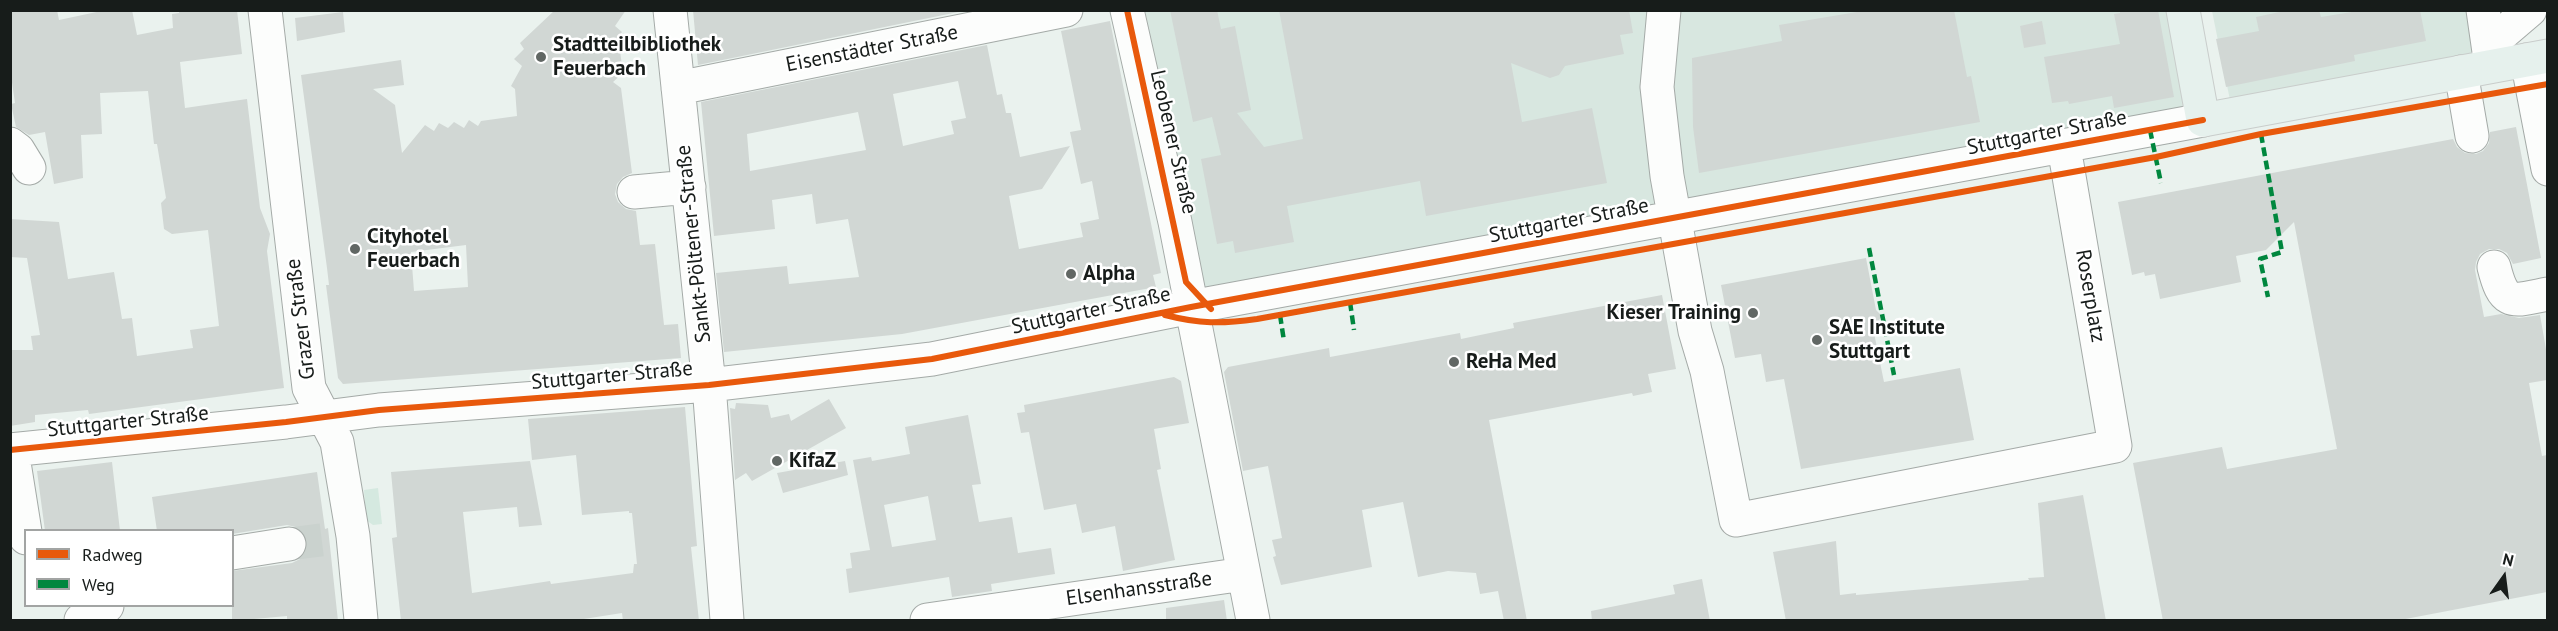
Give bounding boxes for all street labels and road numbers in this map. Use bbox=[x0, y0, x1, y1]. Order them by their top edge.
street label: Eisenstädter Straße bbox=[784, 20, 960, 78]
street label: Leobener Straße bbox=[1144, 67, 1202, 217]
street label: Stuttgarter Straße bbox=[1965, 105, 2129, 161]
street label: Sankt-Pöltener-Straße bbox=[671, 144, 717, 344]
street label: Stuttgarter Straße bbox=[1487, 193, 1651, 249]
street label: Roserplatz bbox=[2069, 248, 2111, 344]
street label: Grazer Straße bbox=[281, 257, 321, 381]
street label: Stuttgarter Straße bbox=[1009, 282, 1173, 340]
street label: Stuttgarter Straße bbox=[530, 356, 694, 396]
street label: Stuttgarter Straße bbox=[46, 401, 210, 443]
street label: Elsenhansstraße bbox=[1064, 566, 1214, 612]

